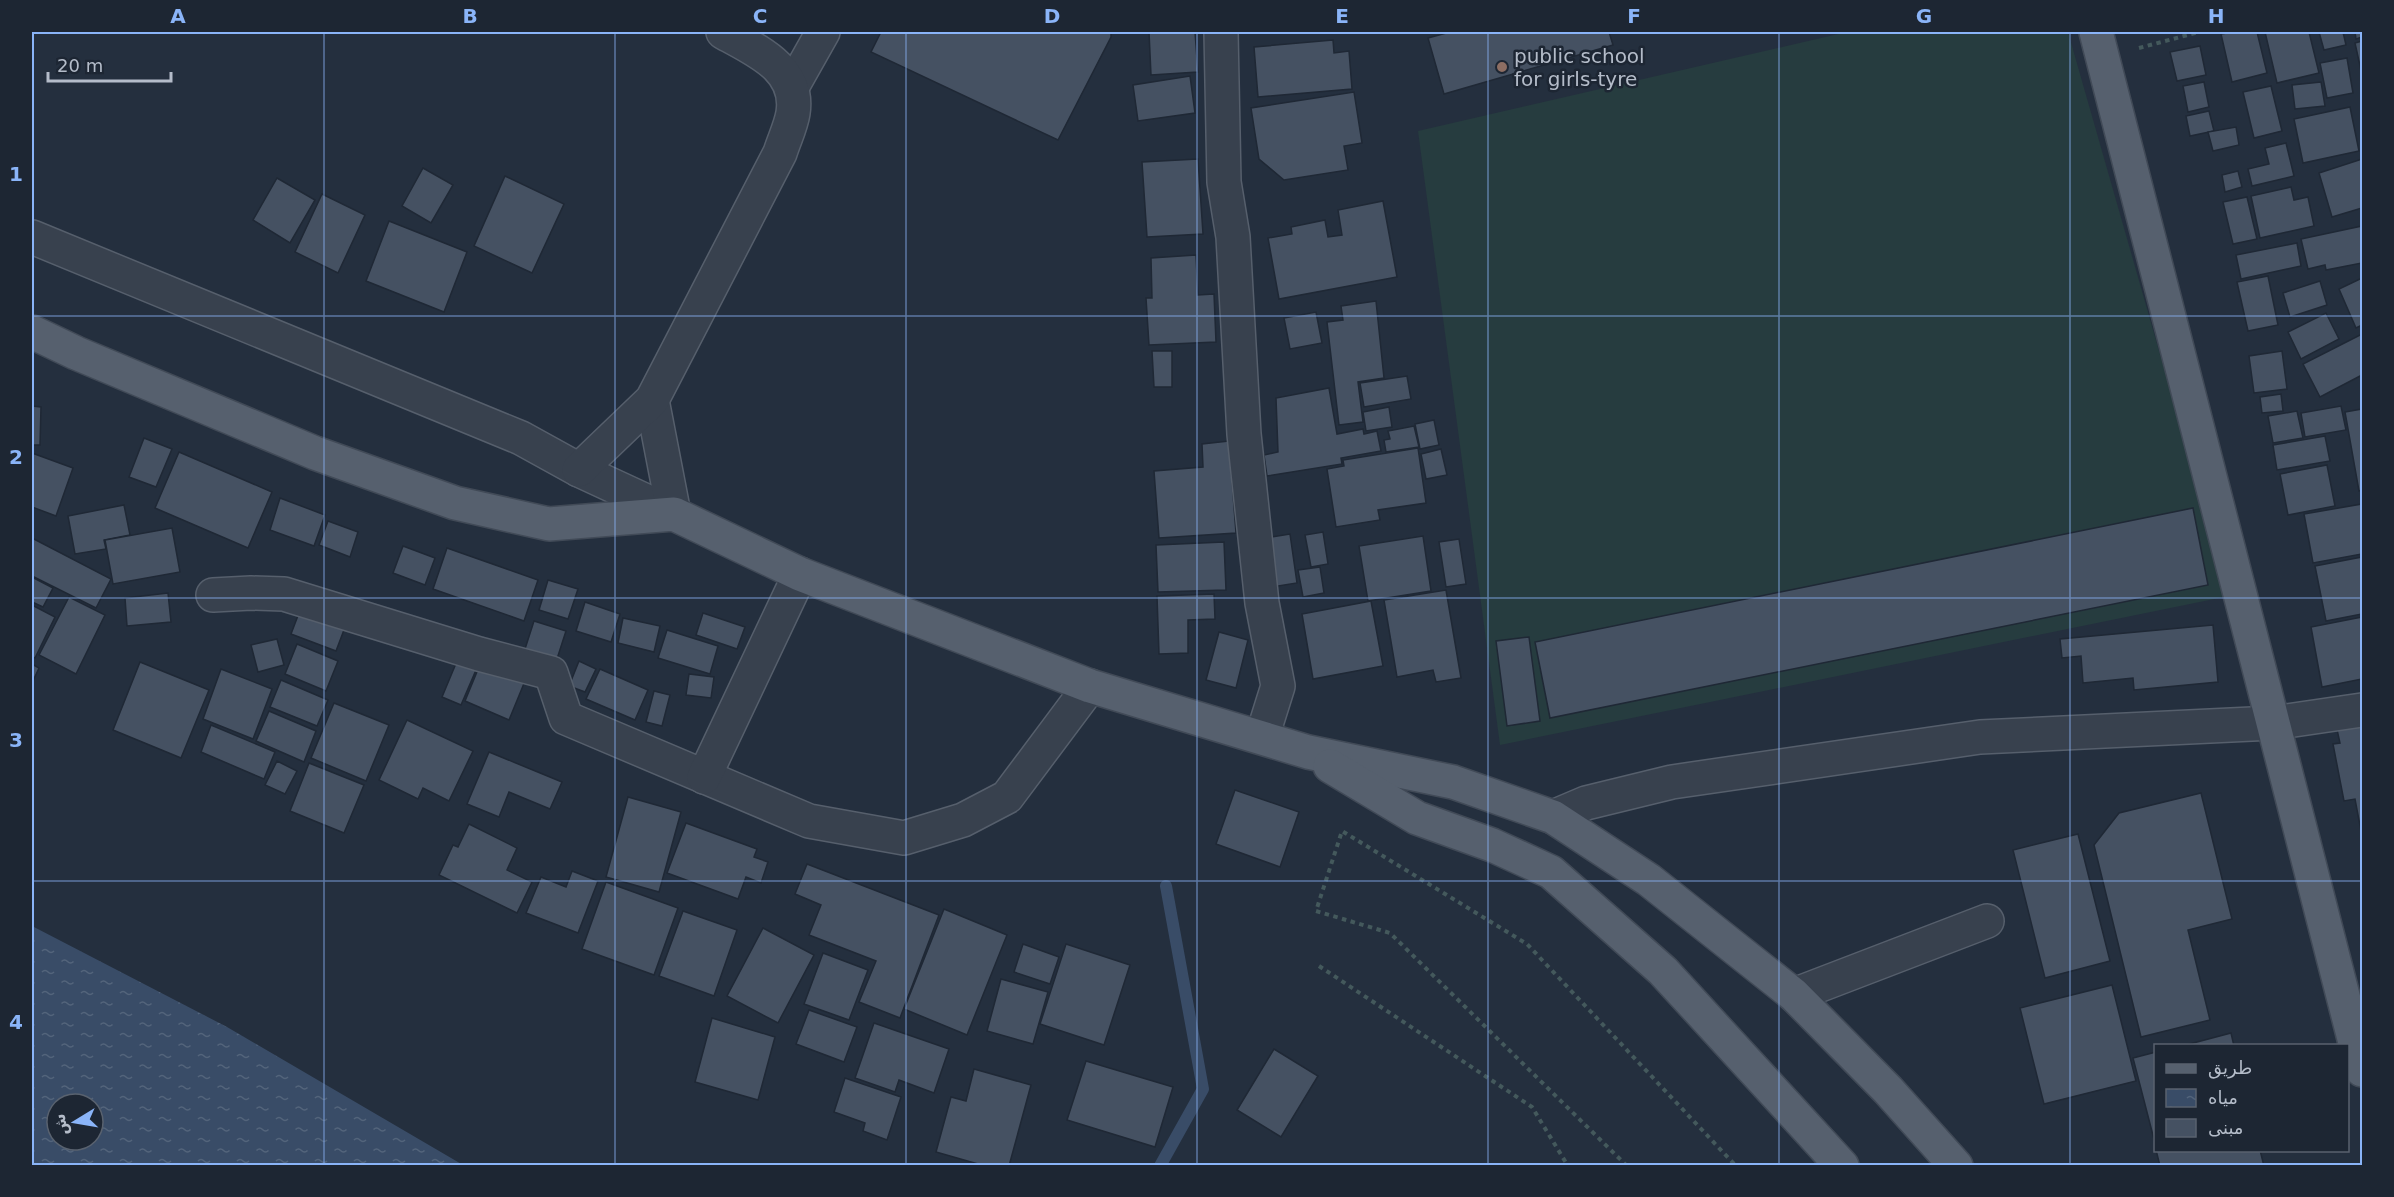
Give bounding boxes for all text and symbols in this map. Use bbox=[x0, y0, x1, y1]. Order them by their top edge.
text: A bbox=[170, 4, 186, 28]
text: B bbox=[462, 4, 478, 28]
text: C bbox=[753, 4, 767, 28]
text: D bbox=[1044, 4, 1060, 28]
text: E bbox=[1335, 4, 1349, 28]
text: F bbox=[1627, 4, 1641, 28]
text: G bbox=[1916, 4, 1932, 28]
text: H bbox=[2208, 4, 2224, 28]
place label: public school for girls-tyre bbox=[1514, 44, 1645, 91]
scale bar bbox=[48, 45, 171, 83]
text: 20 m bbox=[57, 55, 103, 76]
marker: public school for girls-tyre bbox=[1495, 60, 1509, 74]
text: 1 bbox=[9, 162, 23, 186]
text: 2 bbox=[9, 445, 23, 469]
text: 3 bbox=[9, 728, 23, 752]
text: 4 bbox=[9, 1010, 23, 1034]
legend bbox=[2154, 1044, 2349, 1152]
text: طريق bbox=[2208, 1057, 2252, 1079]
text: مياه bbox=[2208, 1087, 2238, 1108]
north arrow bbox=[45, 1092, 105, 1152]
text: ش bbox=[49, 1112, 72, 1137]
text: مبنى bbox=[2208, 1117, 2244, 1138]

